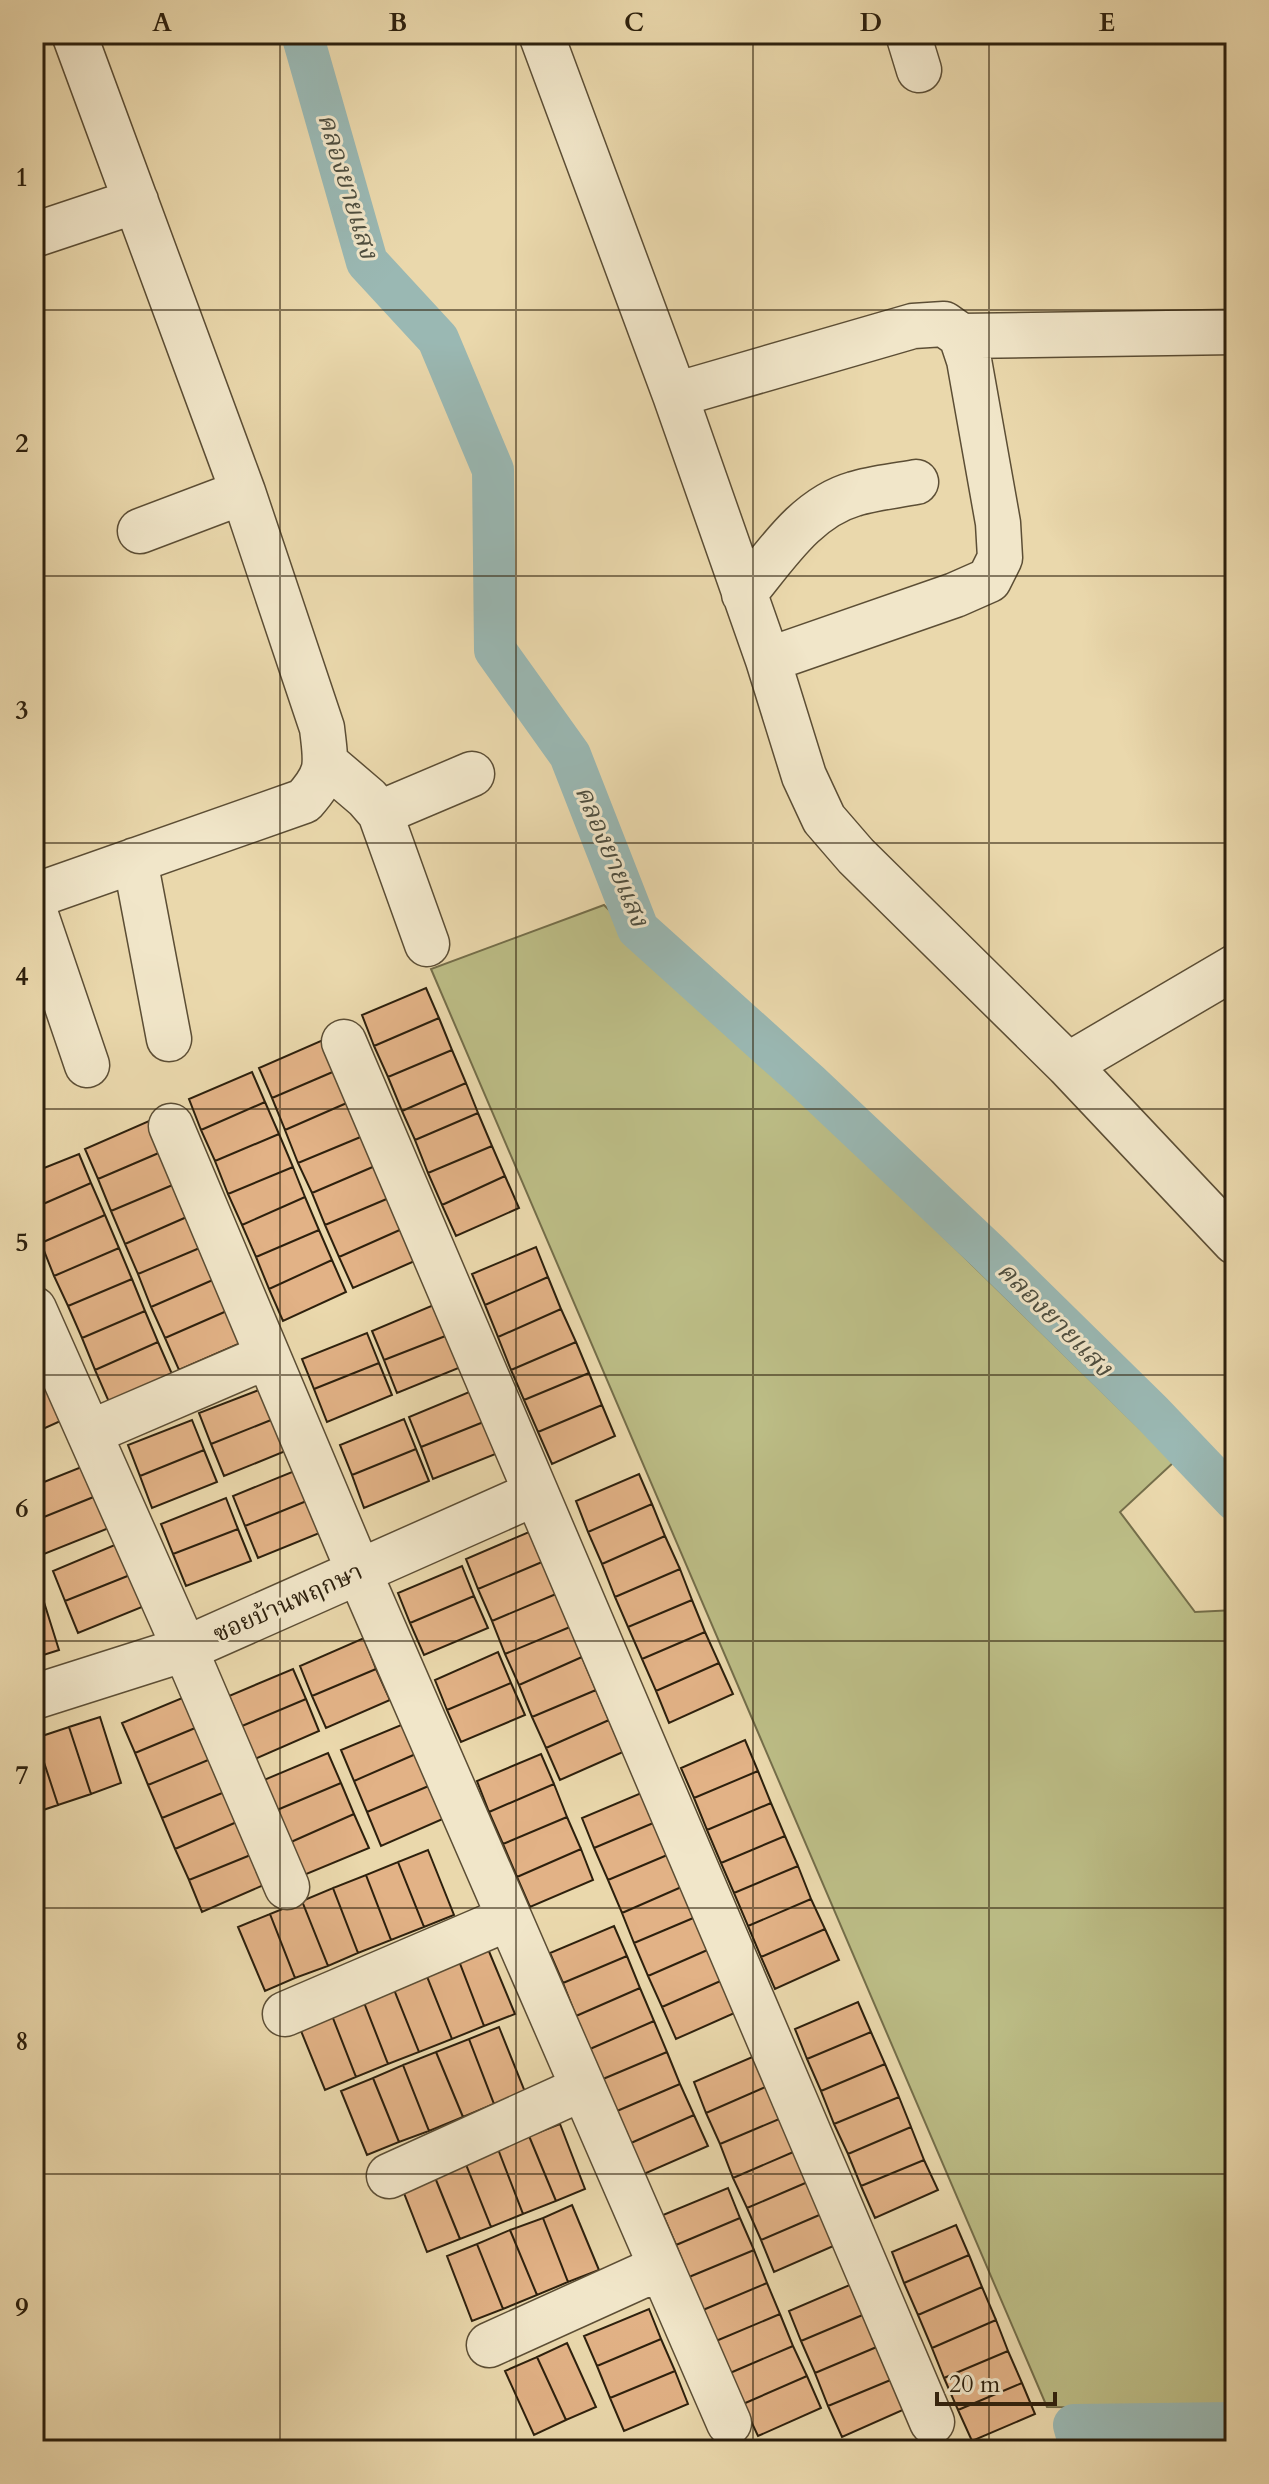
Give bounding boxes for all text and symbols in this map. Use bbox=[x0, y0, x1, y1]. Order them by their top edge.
text: A bbox=[152, 5, 172, 40]
text: B bbox=[389, 5, 407, 40]
text: C bbox=[624, 5, 644, 40]
text: D bbox=[860, 5, 882, 40]
text: E bbox=[1099, 5, 1115, 40]
water label: คลองยายแสง bbox=[309, 109, 387, 264]
text: 1 bbox=[15, 160, 29, 195]
text: 2 bbox=[15, 426, 29, 461]
text: 3 bbox=[15, 693, 29, 728]
water label: คลองยายแสง bbox=[567, 780, 658, 933]
text: 4 bbox=[15, 959, 29, 994]
text: 5 bbox=[15, 1225, 29, 1260]
water label: คลองยายแสง bbox=[990, 1254, 1121, 1385]
text: 6 bbox=[15, 1491, 29, 1526]
street label: ซอยบ้านพฤกษา bbox=[208, 1555, 368, 1651]
text: 7 bbox=[15, 1758, 29, 1793]
text: 8 bbox=[15, 2024, 29, 2059]
text: 9 bbox=[15, 2290, 29, 2325]
scale bar bbox=[937, 2356, 1055, 2406]
text: 20 m bbox=[949, 2368, 1001, 2401]

